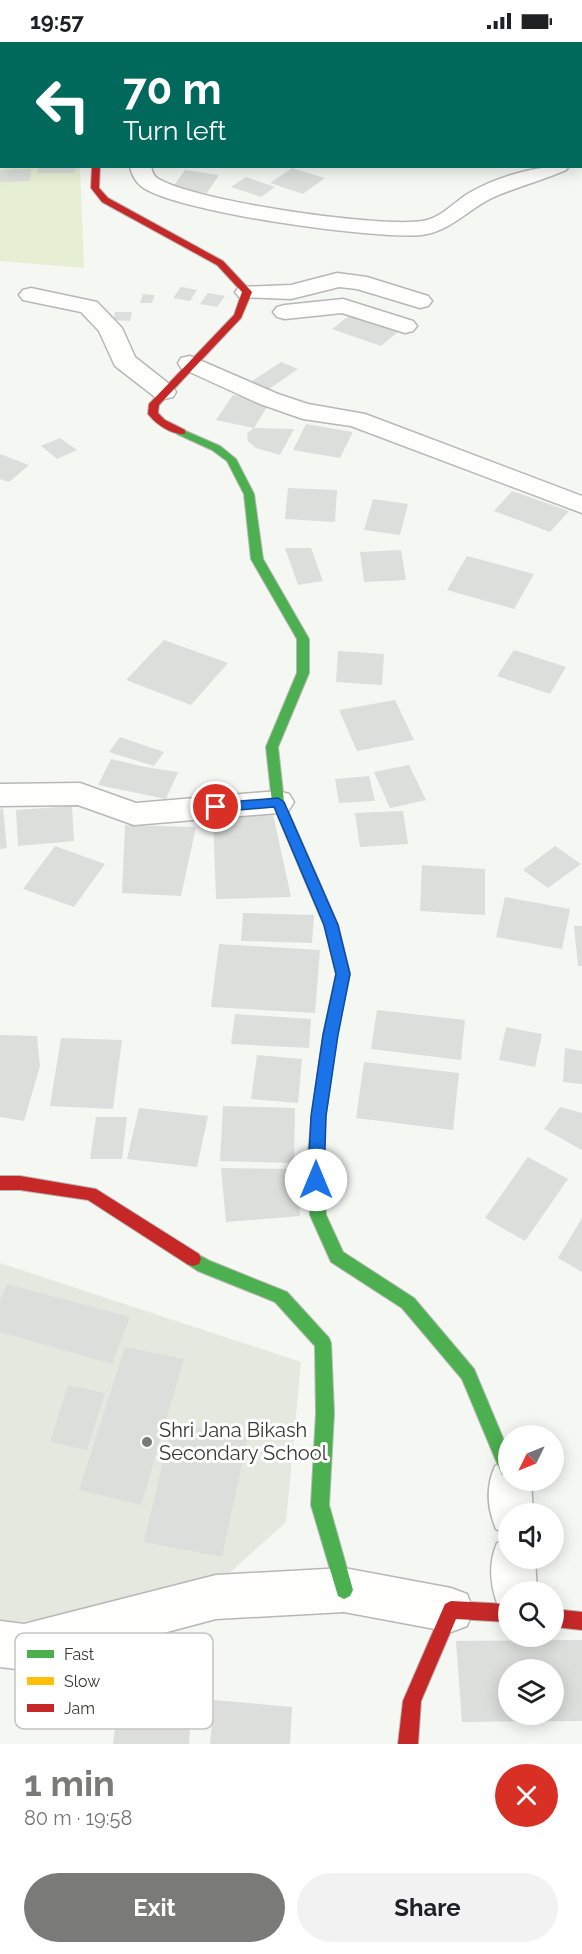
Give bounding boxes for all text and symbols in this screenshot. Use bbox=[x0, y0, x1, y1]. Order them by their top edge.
text: 19:57 bbox=[30, 8, 84, 34]
text: 70 m bbox=[123, 65, 222, 114]
icon: left bbox=[24, 66, 102, 144]
text: Turn left bbox=[123, 115, 226, 146]
pin bbox=[190, 781, 241, 832]
icon: arrive bbox=[199, 790, 232, 823]
position arrow bbox=[284, 1148, 348, 1212]
place label: Shri Jana Bikash Secondary School bbox=[159, 1418, 328, 1465]
north arrow bbox=[498, 1425, 564, 1491]
map controls bbox=[498, 1425, 564, 1725]
marker: Shri Jana Bikash Secondary School bbox=[140, 1435, 154, 1449]
button: sound bbox=[498, 1503, 564, 1569]
button: search bbox=[498, 1581, 564, 1647]
legend bbox=[15, 1633, 213, 1729]
text: Fast bbox=[64, 1645, 95, 1664]
button: layers bbox=[498, 1659, 564, 1725]
text: Slow bbox=[64, 1672, 100, 1691]
text: Jam bbox=[64, 1699, 95, 1718]
text: 1 min bbox=[24, 1762, 115, 1804]
button: close bbox=[495, 1764, 558, 1827]
text: 80 m · 19:58 bbox=[24, 1806, 132, 1830]
button: Exit bbox=[24, 1873, 285, 1942]
button: Share bbox=[297, 1873, 558, 1942]

